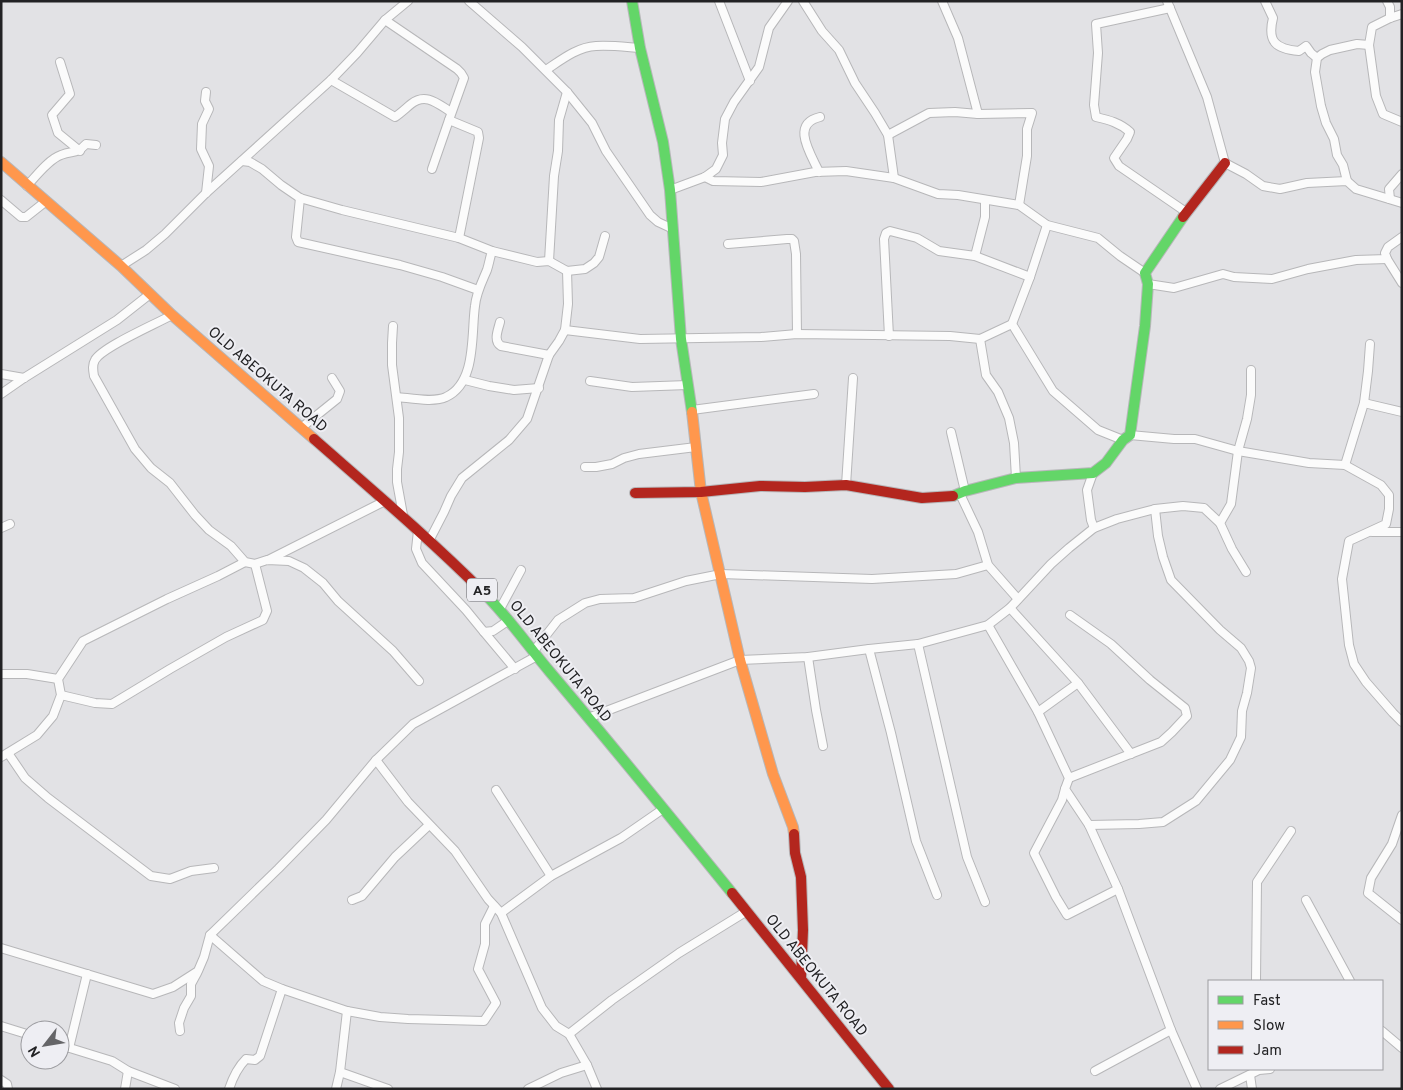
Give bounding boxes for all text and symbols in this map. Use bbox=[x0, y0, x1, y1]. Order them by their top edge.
street label: OLD ABEOKUTA ROAD bbox=[203, 323, 331, 437]
road number: A5 bbox=[467, 578, 497, 602]
street label: OLD ABEOKUTA ROAD bbox=[505, 597, 615, 727]
street label: OLD ABEOKUTA ROAD bbox=[761, 911, 871, 1041]
legend bbox=[1208, 980, 1383, 1070]
text: Fast bbox=[1253, 992, 1281, 1011]
text: Slow bbox=[1253, 1017, 1285, 1036]
north arrow bbox=[20, 1020, 70, 1070]
text: N bbox=[25, 1042, 45, 1060]
text: Jam bbox=[1253, 1042, 1282, 1061]

